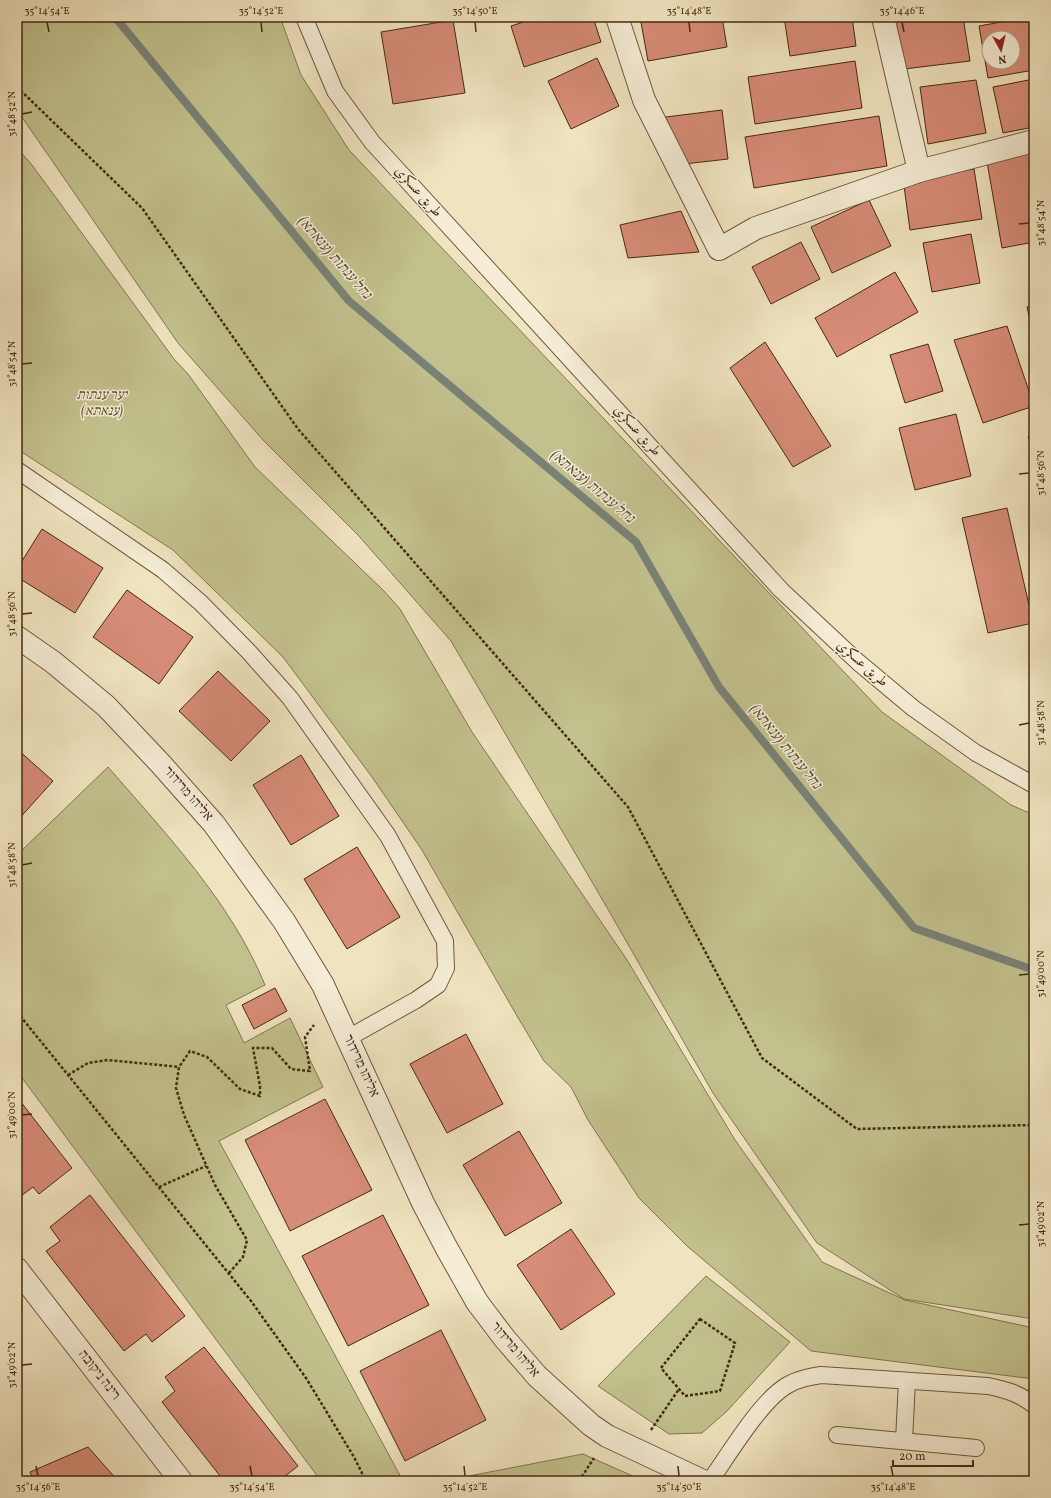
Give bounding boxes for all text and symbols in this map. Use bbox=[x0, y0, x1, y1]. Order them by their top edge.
text: 35°14'54"E bbox=[24, 4, 70, 18]
text: 35°14'52"E bbox=[239, 4, 283, 18]
text: 35°14'50"E bbox=[452, 4, 498, 18]
text: 35°14'48"E bbox=[667, 4, 711, 18]
text: 35°14'46"E bbox=[880, 4, 924, 18]
north arrow bbox=[981, 30, 1021, 70]
text: N bbox=[997, 50, 1007, 66]
text: 31°48'52"N bbox=[5, 91, 19, 137]
street label: طريق عسكري bbox=[389, 162, 446, 222]
text: 31°48'54"N bbox=[1034, 199, 1048, 246]
water label: נחל ענתות (ענאתא) bbox=[292, 212, 377, 305]
text: 31°48'54"N bbox=[5, 340, 19, 387]
park label: יער ענתות (ענאתא) bbox=[77, 386, 129, 421]
street label: طريق عسكري bbox=[608, 401, 665, 461]
water label: נחל ענתות (ענאתא) bbox=[545, 445, 639, 529]
text: 31°48'56"N bbox=[1034, 450, 1048, 496]
text: 31°48'56"N bbox=[5, 591, 19, 637]
street label: طريق عسكري bbox=[831, 636, 892, 693]
water label: נחל ענתות (ענאתא) bbox=[744, 700, 827, 795]
text: 31°48'58"N bbox=[1034, 700, 1048, 746]
street label: אליהו מרידור bbox=[159, 762, 217, 826]
text: 31°48'58"N bbox=[5, 842, 19, 888]
text: 31°49'00"N bbox=[1034, 950, 1048, 998]
street label: אליהו מרידור bbox=[338, 1032, 384, 1100]
text: 31°49'00"N bbox=[5, 1091, 19, 1139]
text: 31°49'02"N bbox=[1034, 1200, 1048, 1247]
street label: אליהו מרידור bbox=[486, 1318, 544, 1382]
text: 31°49'02"N bbox=[5, 1341, 19, 1388]
street label: רינה ניקובה bbox=[73, 1346, 125, 1404]
scale bar bbox=[893, 1442, 973, 1468]
text: 20 m bbox=[899, 1449, 926, 1465]
text: 35°14'56"E bbox=[16, 1480, 60, 1494]
text: 35°14'54"E bbox=[229, 1480, 275, 1494]
text: 35°14'52"E bbox=[443, 1480, 487, 1494]
text: 35°14'50"E bbox=[656, 1480, 702, 1494]
text: 35°14'48"E bbox=[871, 1480, 915, 1494]

